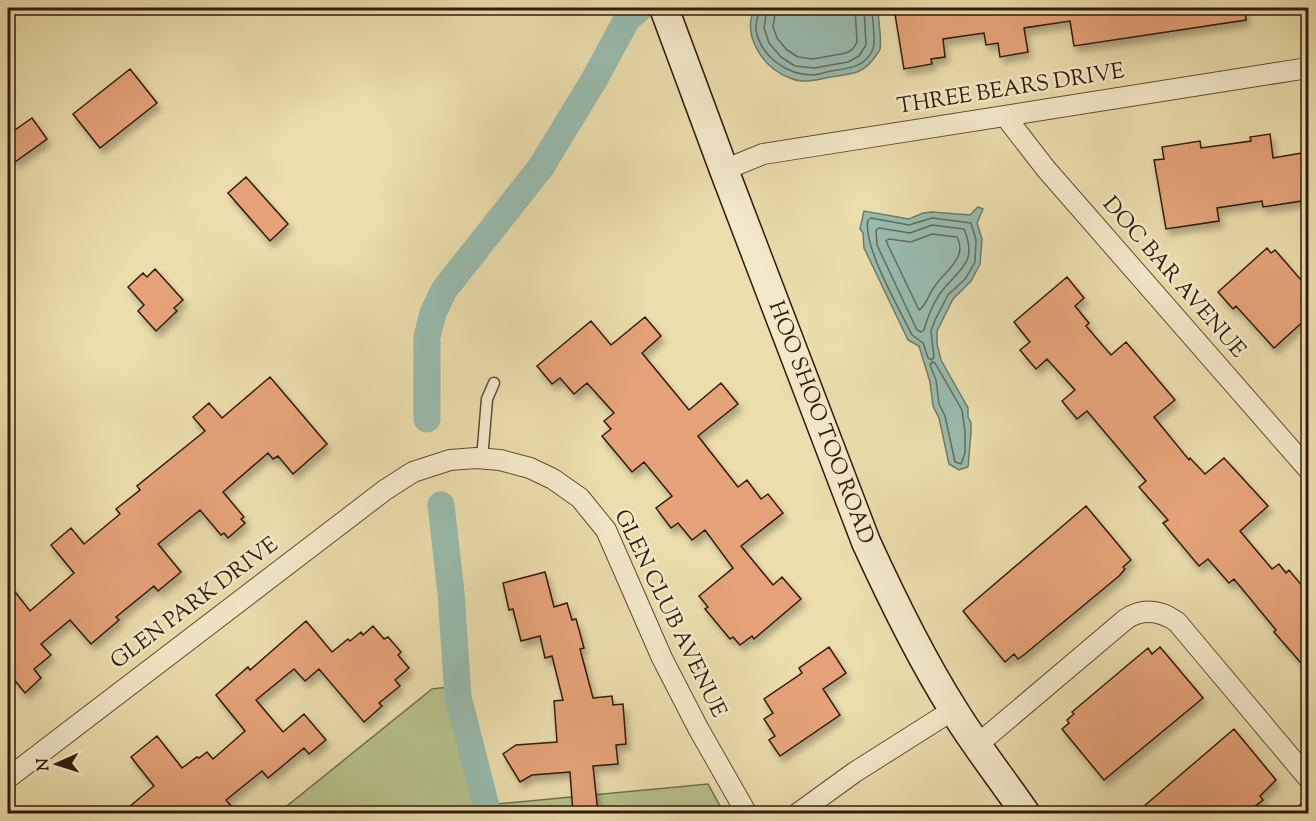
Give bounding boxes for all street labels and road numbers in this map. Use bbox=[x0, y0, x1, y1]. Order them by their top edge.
street label: THREE BEARS DRIVE bbox=[895, 56, 1127, 124]
street label: DOC BAR AVENUE bbox=[1094, 190, 1252, 366]
street label: HOO SHOO TOO ROAD bbox=[759, 297, 881, 549]
street label: GLEN CLUB AVENUE bbox=[605, 504, 733, 724]
street label: GLEN PARK DRIVE bbox=[104, 530, 286, 678]

